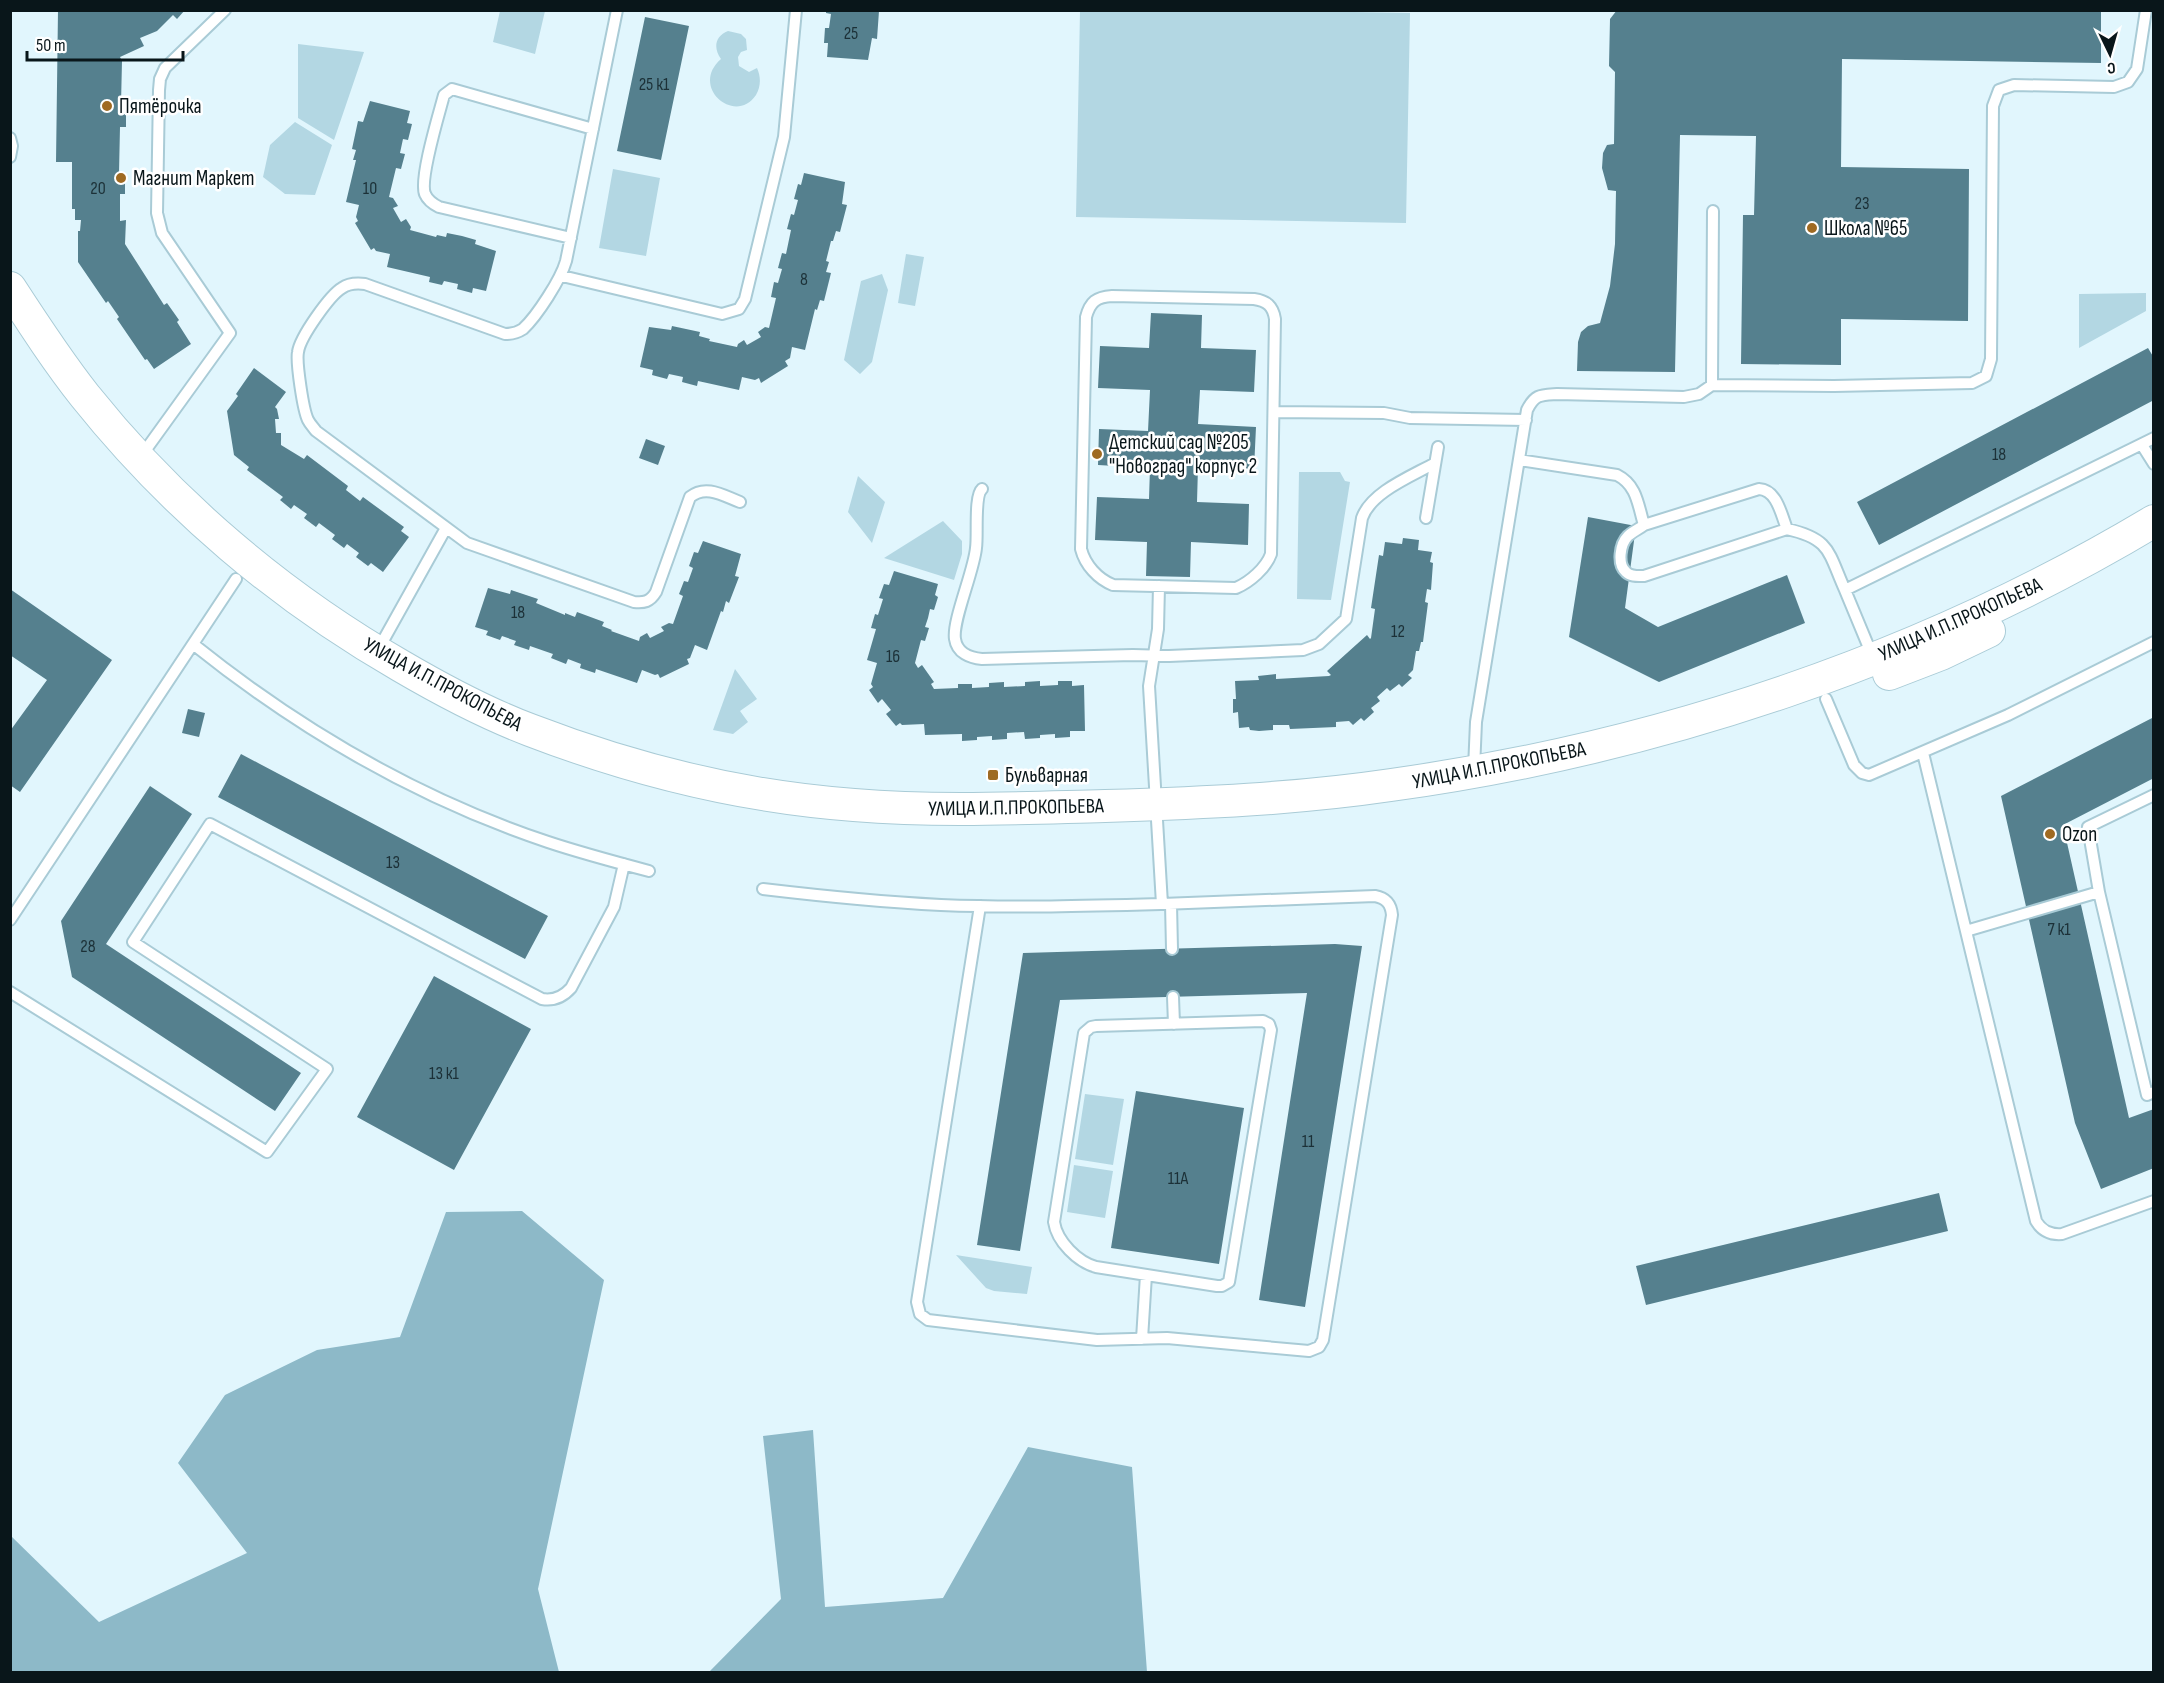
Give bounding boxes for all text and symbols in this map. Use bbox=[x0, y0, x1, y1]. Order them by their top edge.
house number: 25 bbox=[844, 23, 858, 44]
scale bar bbox=[27, 24, 183, 62]
north arrow bbox=[2080, 24, 2140, 84]
text: 50 m bbox=[36, 35, 66, 56]
text: С bbox=[2106, 58, 2116, 77]
house number: 25 к1 bbox=[639, 74, 670, 95]
place label: Пятёрочка bbox=[119, 94, 202, 119]
marker: Пятёрочка bbox=[100, 99, 114, 113]
place label: Магнит Маркет bbox=[133, 166, 255, 191]
marker: Магнит Маркет bbox=[114, 171, 128, 185]
house number: 20 bbox=[90, 178, 106, 199]
house number: 10 bbox=[363, 178, 377, 199]
house number: 23 bbox=[1855, 193, 1870, 214]
place label: Школа №65 bbox=[1824, 216, 1907, 241]
marker: Школа №65 bbox=[1805, 221, 1819, 235]
house number: 8 bbox=[800, 269, 808, 290]
place label: Детский сад №205 "Новоград" корпус 2 bbox=[1109, 430, 1257, 479]
house number: 18 bbox=[1992, 444, 2006, 465]
marker: Детский сад №205 "Новоград" корпус 2 bbox=[1090, 447, 1104, 461]
street label: УЛИЦА И.П.ПРОКОПЬЕВА bbox=[1875, 572, 2047, 667]
house number: 18 bbox=[511, 602, 525, 623]
house number: 12 bbox=[1391, 621, 1405, 642]
street label: УЛИЦА И.П.ПРОКОПЬЕВА bbox=[359, 632, 527, 737]
house number: 16 bbox=[886, 646, 900, 667]
street label: УЛИЦА И.П.ПРОКОПЬЕВА bbox=[1410, 736, 1589, 795]
place label: Бульварная bbox=[1005, 763, 1088, 788]
marker: Бульварная bbox=[986, 768, 1000, 782]
street label: УЛИЦА И.П.ПРОКОПЬЕВА bbox=[928, 793, 1105, 822]
place label: Ozon bbox=[2062, 822, 2097, 847]
marker: Ozon bbox=[2043, 827, 2057, 841]
house number: 13 bbox=[386, 852, 400, 873]
house number: 7 к1 bbox=[2047, 919, 2071, 940]
house number: 28 bbox=[80, 936, 96, 957]
house number: 13 к1 bbox=[429, 1063, 460, 1084]
house number: 11 bbox=[1302, 1131, 1315, 1152]
house number: 11А bbox=[1168, 1168, 1189, 1189]

